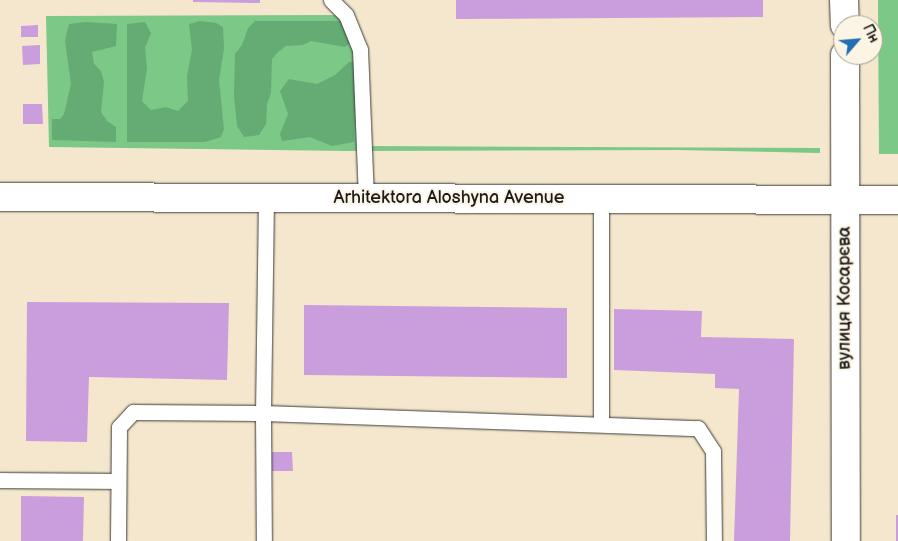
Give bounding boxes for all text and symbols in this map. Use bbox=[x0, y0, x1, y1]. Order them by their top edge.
north arrow bbox=[833, 15, 883, 65]
text: Пн bbox=[859, 21, 883, 46]
street label: Arhitektora Aloshyna Avenue bbox=[334, 187, 564, 209]
street label: вулиця Косарєва bbox=[834, 226, 856, 370]

